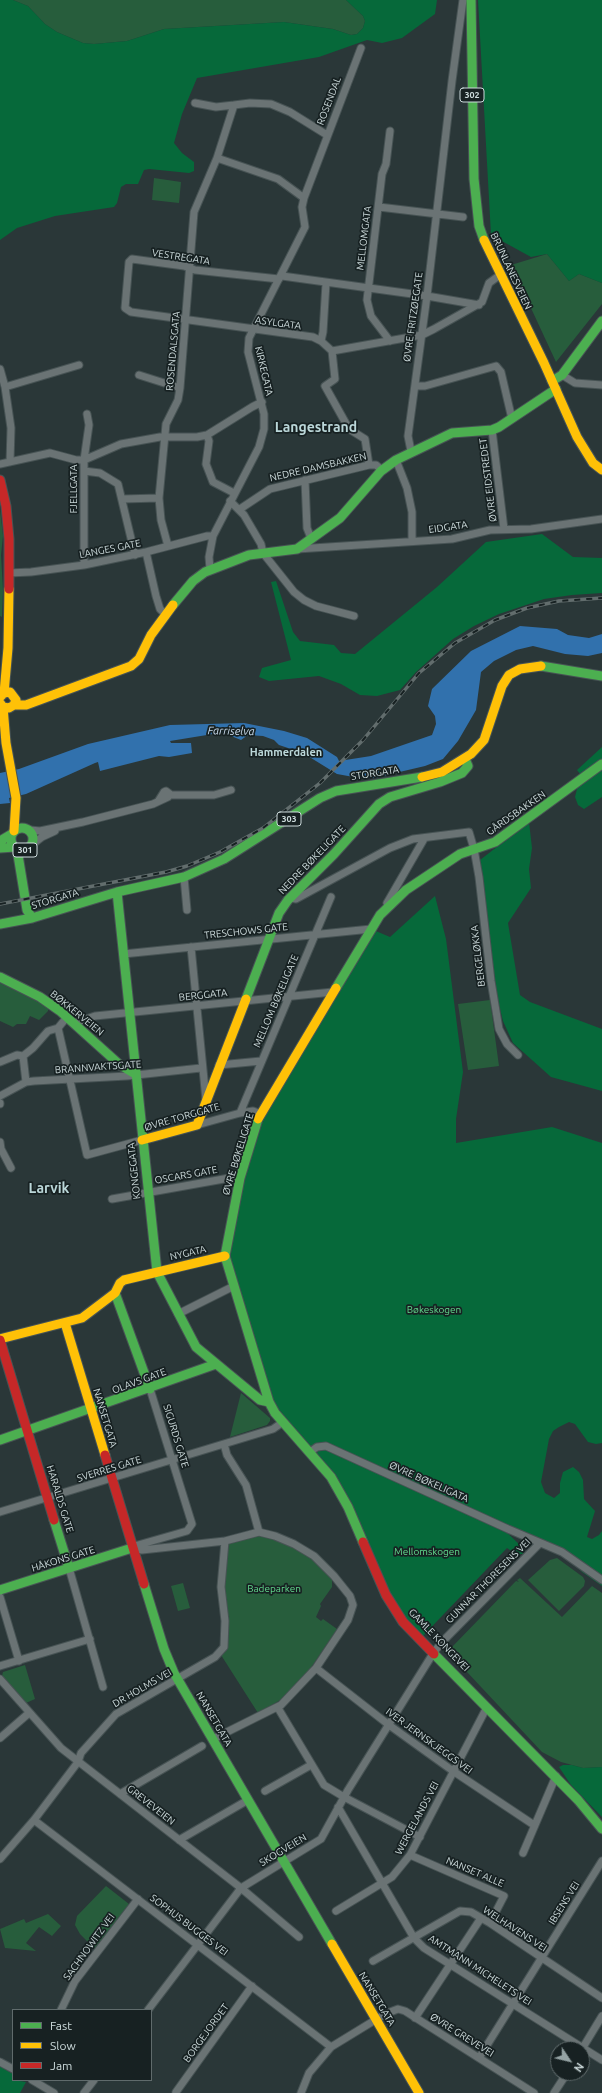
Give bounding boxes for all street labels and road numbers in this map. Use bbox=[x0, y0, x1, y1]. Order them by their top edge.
street label: ROSENDAL bbox=[314, 75, 344, 127]
road number: 302 bbox=[460, 88, 484, 102]
street label: MELLOMGATA bbox=[354, 205, 374, 271]
street label: BRUNLANESVEIEN bbox=[488, 231, 534, 311]
street label: VESTREGATA bbox=[151, 246, 211, 268]
street label: ØVRE FRITZØEGATE bbox=[401, 271, 425, 363]
street label: ROSENDALSGATA bbox=[164, 311, 182, 391]
street label: ASYLGATA bbox=[254, 314, 302, 332]
street label: KIRKEGATA bbox=[252, 345, 276, 397]
street label: ØVRE EIDSTREDET bbox=[477, 437, 499, 523]
street label: NEDRE DAMSBAKKEN bbox=[268, 450, 368, 484]
street label: FJELLGATA bbox=[68, 464, 80, 514]
street label: EIDGATA bbox=[428, 518, 468, 536]
street label: LANGES GATE bbox=[78, 537, 142, 561]
street label: STORGATA bbox=[350, 763, 400, 783]
street label: GÅRDSBAKKEN bbox=[484, 788, 548, 838]
road number: 303 bbox=[277, 812, 301, 826]
street label: NEDRE BØKELIGATE bbox=[276, 823, 348, 897]
road number: 301 bbox=[13, 843, 37, 857]
street label: STORGATA bbox=[30, 886, 80, 912]
street label: TRESCHOWS GATE bbox=[204, 921, 288, 941]
street label: BERGELØKKA bbox=[468, 925, 488, 987]
street label: MELLOM BØKELIGATE bbox=[251, 953, 301, 1049]
street label: BERGGATA bbox=[178, 986, 228, 1004]
street label: BØKKERVEIEN bbox=[48, 988, 106, 1038]
street label: BRANNVAKTSGATE bbox=[54, 1058, 142, 1076]
street label: ØVRE TORGGATE bbox=[143, 1101, 221, 1133]
street label: ØVRE BØKELIGATE bbox=[220, 1111, 256, 1197]
street label: KONGEGATA bbox=[125, 1142, 143, 1200]
street label: OSCARS GATE bbox=[154, 1164, 218, 1186]
street label: NYGATA bbox=[169, 1243, 207, 1263]
street label: OLAVS GATE bbox=[110, 1366, 168, 1396]
street label: NANSETGATA bbox=[90, 1387, 120, 1449]
street label: SIGURDS GATE bbox=[161, 1403, 191, 1469]
street label: SVERRES GATE bbox=[75, 1454, 143, 1484]
street label: ØVRE BØKELIGATA bbox=[387, 1459, 471, 1505]
street label: HARALDS GATE bbox=[44, 1464, 76, 1534]
street label: GUNNAR THORESENS VEI bbox=[443, 1536, 533, 1626]
street label: HÅKONS GATE bbox=[30, 1544, 96, 1574]
street label: GAMLE KONGEVEI bbox=[406, 1606, 472, 1674]
street label: DR HOLMS VEI bbox=[110, 1666, 174, 1710]
street label: NANSETGATA bbox=[194, 1690, 234, 1748]
street label: IVER JERNSKJEGGS VEI bbox=[383, 1706, 475, 1776]
street label: WERGELANDS VEI bbox=[393, 1779, 441, 1857]
street label: GREVEVEIEN bbox=[125, 1783, 177, 1827]
street label: SKOGVEIEN bbox=[257, 1831, 309, 1869]
street label: NANSET ALLE bbox=[444, 1854, 506, 1890]
street label: IBSENS VEI bbox=[546, 1879, 582, 1927]
street label: SOPHUS BUGGES VEI bbox=[148, 1892, 230, 1958]
street label: WELHAVENS VEI bbox=[481, 1904, 549, 1954]
street label: SACHNOWITZ VEI bbox=[61, 1911, 117, 1983]
street label: AMTMANN MICHELETS VEI bbox=[426, 1932, 534, 2008]
street label: NANSETGATA bbox=[356, 1970, 398, 2028]
street label: BORGEJORDET bbox=[181, 2001, 231, 2065]
street label: ØVRE GREVEVEI bbox=[428, 2011, 496, 2059]

